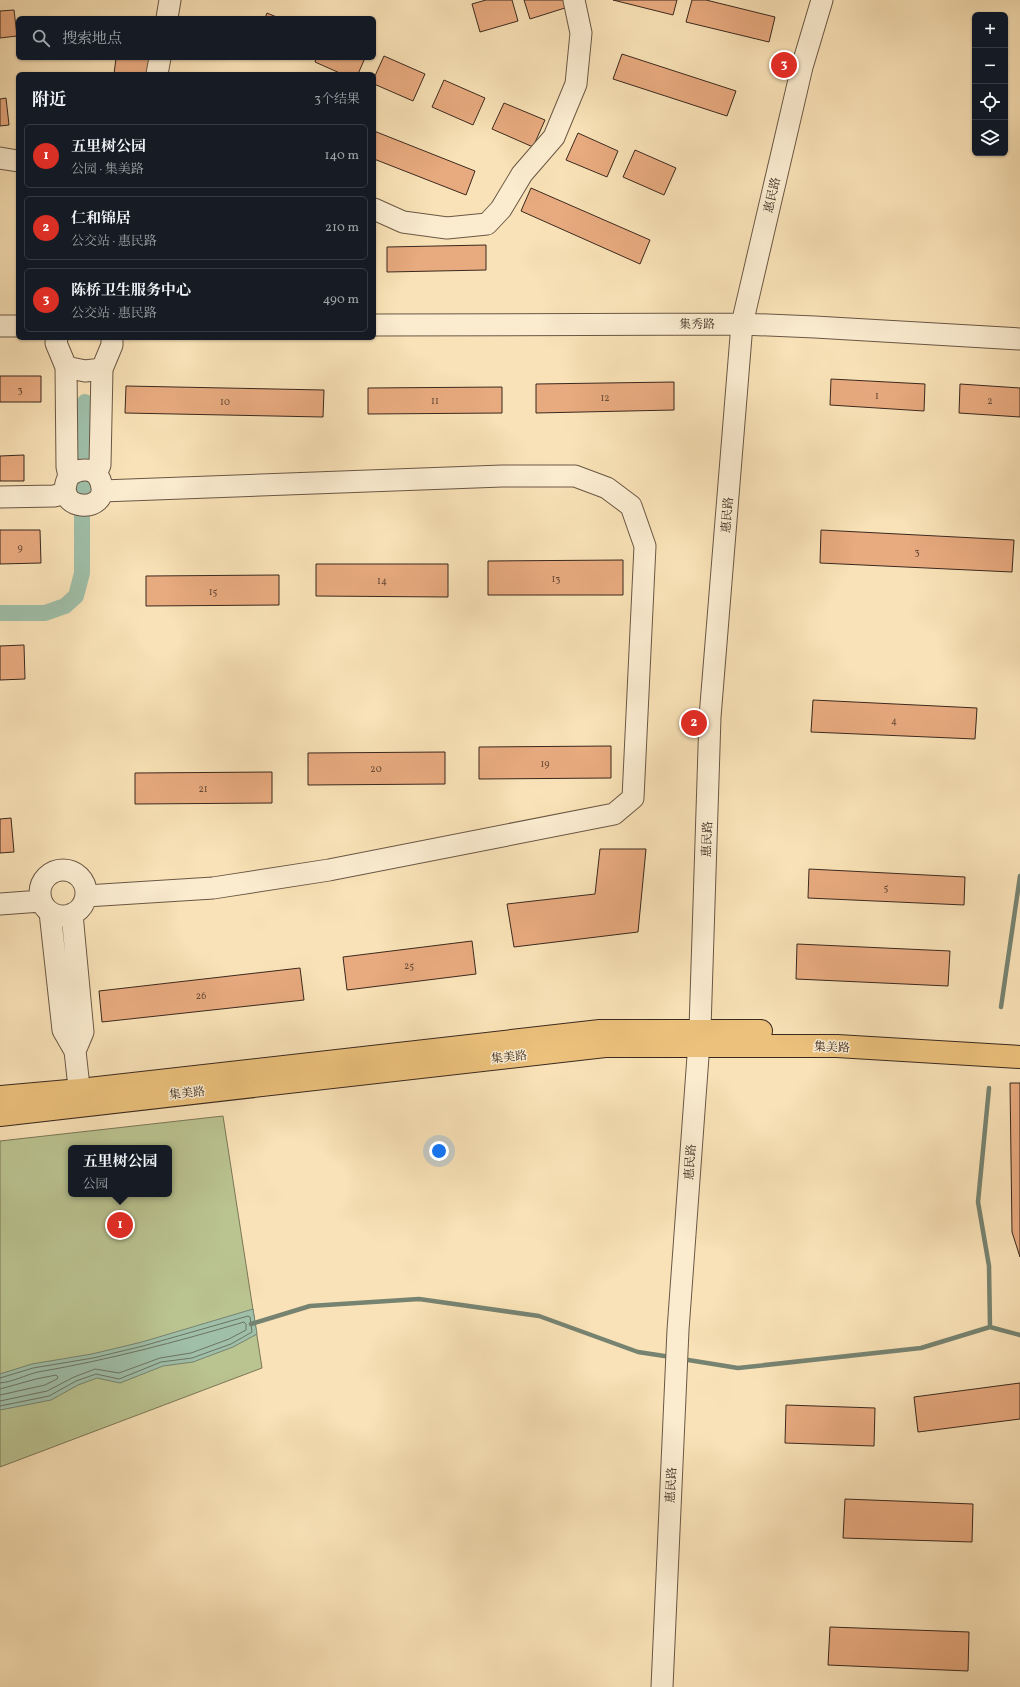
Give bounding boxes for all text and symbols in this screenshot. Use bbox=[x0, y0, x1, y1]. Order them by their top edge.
map controls bbox=[972, 12, 1008, 156]
button: + bbox=[972, 12, 1008, 48]
search box bbox=[16, 16, 376, 60]
icon: search bbox=[30, 27, 52, 49]
text: 搜索地点 bbox=[62, 29, 122, 50]
button: − bbox=[972, 48, 1008, 84]
pin: 3 bbox=[771, 50, 797, 80]
button: locate bbox=[972, 84, 1008, 120]
text: 附近 bbox=[32, 89, 66, 112]
text: 3个结果 bbox=[314, 91, 360, 109]
button: layers bbox=[972, 120, 1008, 156]
text: 五里树公园 bbox=[71, 137, 146, 158]
text: 1 bbox=[43, 147, 49, 165]
text: 140 m bbox=[325, 147, 359, 165]
text: 公园 · 集美路 bbox=[71, 161, 144, 179]
street label: 惠民路 bbox=[761, 176, 785, 215]
text: 仁和锦居 bbox=[71, 209, 131, 230]
text: 2 bbox=[43, 219, 49, 237]
text: 210 m bbox=[325, 219, 359, 237]
text: 公交站 · 惠民路 bbox=[71, 233, 157, 251]
text: 陈桥卫生服务中心 bbox=[71, 281, 191, 302]
text: 3 bbox=[43, 291, 49, 309]
text: 490 m bbox=[323, 291, 359, 309]
text: 公交站 · 惠民路 bbox=[71, 305, 157, 323]
street label: 集秀路 bbox=[679, 317, 715, 333]
house number: 3 bbox=[17, 383, 23, 397]
house number: 1 bbox=[875, 389, 879, 403]
house number: 12 bbox=[600, 391, 610, 405]
house number: 11 bbox=[431, 394, 439, 408]
house number: 2 bbox=[987, 394, 993, 408]
house number: 10 bbox=[220, 395, 230, 409]
street label: 惠民路 bbox=[718, 496, 738, 534]
house number: 9 bbox=[17, 541, 23, 555]
house number: 3 bbox=[914, 545, 920, 559]
house number: 13 bbox=[551, 572, 561, 586]
house number: 14 bbox=[377, 574, 387, 588]
house number: 15 bbox=[209, 585, 218, 599]
pin: 2 bbox=[681, 708, 707, 738]
house number: 4 bbox=[891, 714, 897, 728]
house number: 19 bbox=[540, 757, 550, 771]
house number: 20 bbox=[370, 762, 382, 776]
house number: 21 bbox=[198, 782, 208, 796]
street label: 惠民路 bbox=[699, 821, 717, 857]
house number: 5 bbox=[884, 881, 889, 895]
house number: 25 bbox=[404, 959, 414, 973]
house number: 26 bbox=[196, 989, 206, 1003]
street label: 集美路 bbox=[814, 1039, 850, 1057]
street label: 集美路 bbox=[490, 1048, 528, 1068]
street label: 集美路 bbox=[168, 1084, 206, 1104]
your location bbox=[429, 1141, 449, 1161]
street label: 惠民路 bbox=[682, 1144, 700, 1181]
popup bbox=[68, 1145, 172, 1197]
text: 五里树公园 bbox=[82, 1152, 158, 1173]
text: 公园 bbox=[82, 1176, 109, 1194]
pin: 1 bbox=[107, 1210, 133, 1240]
street label: 惠民路 bbox=[663, 1467, 681, 1503]

